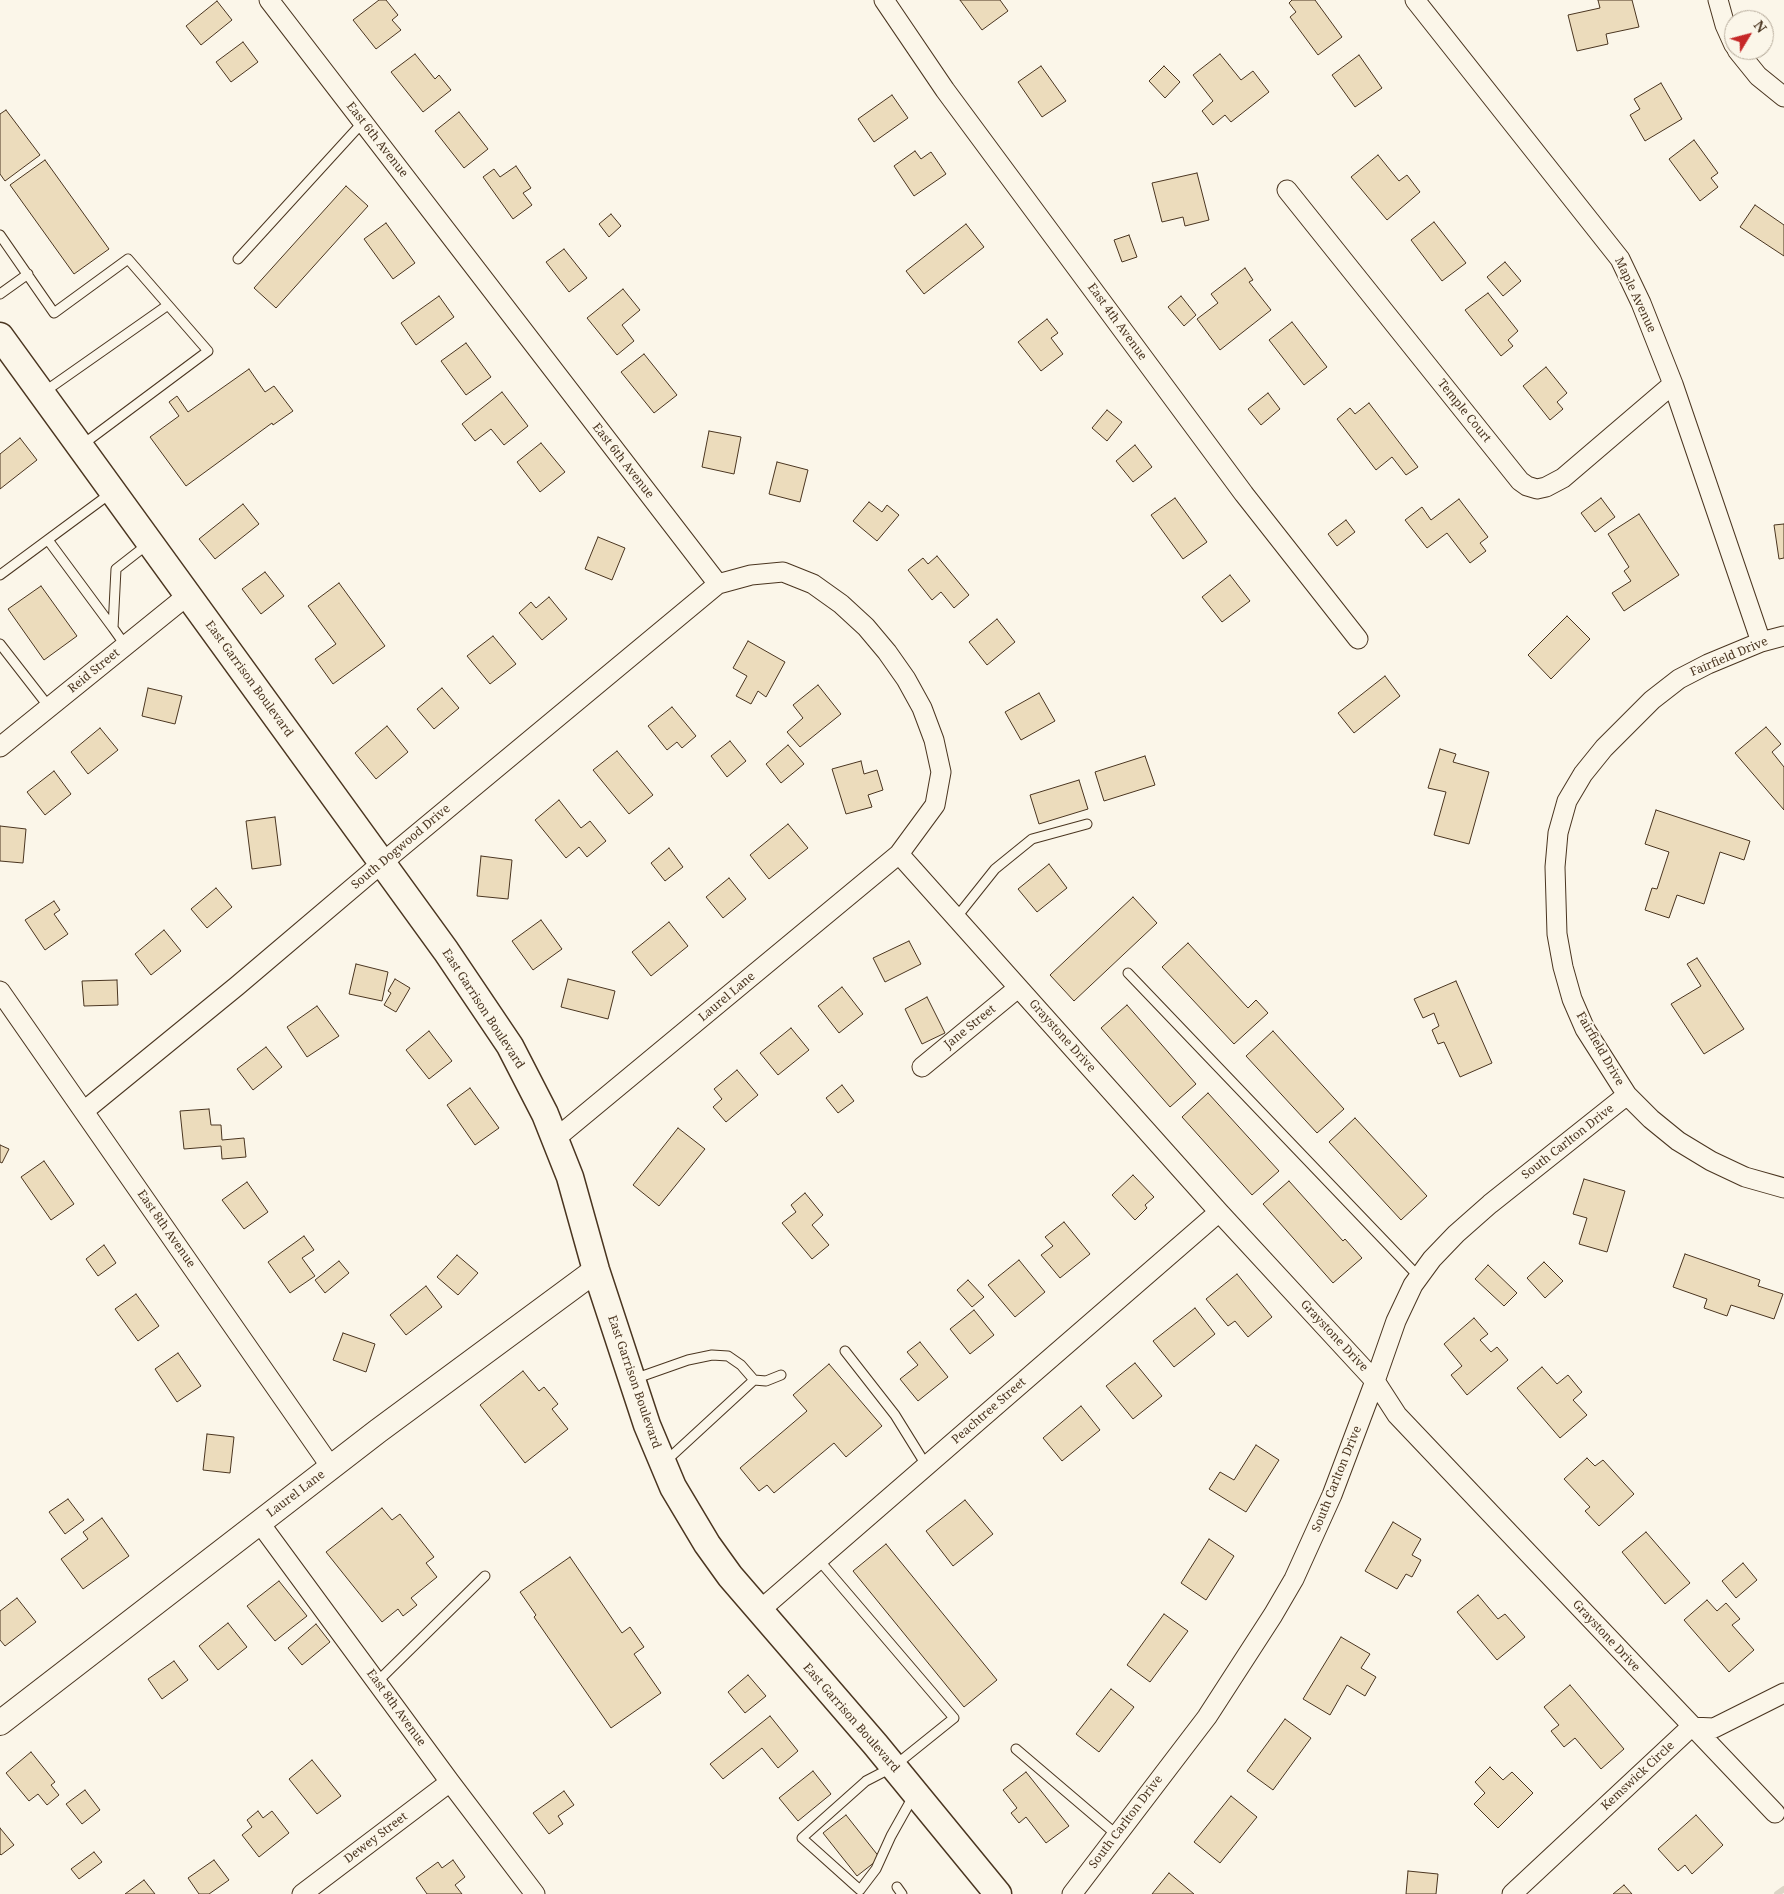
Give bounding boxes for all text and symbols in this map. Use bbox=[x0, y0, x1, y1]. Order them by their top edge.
north arrow bbox=[1724, 10, 1774, 60]
text: N bbox=[1750, 16, 1771, 36]
street label: East 6th Avenue bbox=[343, 99, 411, 181]
street label: Maple Avenue bbox=[1611, 255, 1659, 335]
street label: East 4th Avenue bbox=[1084, 281, 1150, 363]
street label: Temple Court bbox=[1434, 377, 1494, 445]
street label: East 6th Avenue bbox=[589, 420, 657, 502]
street label: East Garrison Boulevard bbox=[202, 618, 296, 740]
street label: Fairfield Drive bbox=[1688, 634, 1770, 680]
street label: Reid Street bbox=[65, 646, 123, 696]
street label: South Dogwood Drive bbox=[349, 802, 453, 892]
street label: East Garrison Boulevard bbox=[439, 946, 527, 1072]
street label: Laurel Lane bbox=[696, 969, 758, 1025]
street label: Graystone Drive bbox=[1026, 997, 1098, 1075]
street label: Jane Street bbox=[941, 1002, 999, 1052]
street label: Fairfield Drive bbox=[1573, 1009, 1627, 1089]
street label: South Carlton Drive bbox=[1519, 1102, 1617, 1182]
street label: East 8th Avenue bbox=[134, 1187, 198, 1271]
street label: Graystone Drive bbox=[1297, 1297, 1371, 1375]
street label: East Garrison Boulevard bbox=[604, 1314, 664, 1450]
street label: Peachtree Street bbox=[949, 1375, 1029, 1447]
street label: South Carlton Drive bbox=[1309, 1424, 1365, 1534]
street label: Laurel Lane bbox=[264, 1467, 328, 1521]
street label: Graystone Drive bbox=[1569, 1597, 1643, 1675]
street label: East Garrison Boulevard bbox=[800, 1660, 902, 1776]
street label: East 8th Avenue bbox=[363, 1667, 429, 1749]
street label: Kemswick Circle bbox=[1599, 1739, 1677, 1813]
street label: South Carlton Drive bbox=[1086, 1772, 1166, 1872]
street label: Dewey Street bbox=[342, 1810, 410, 1866]

